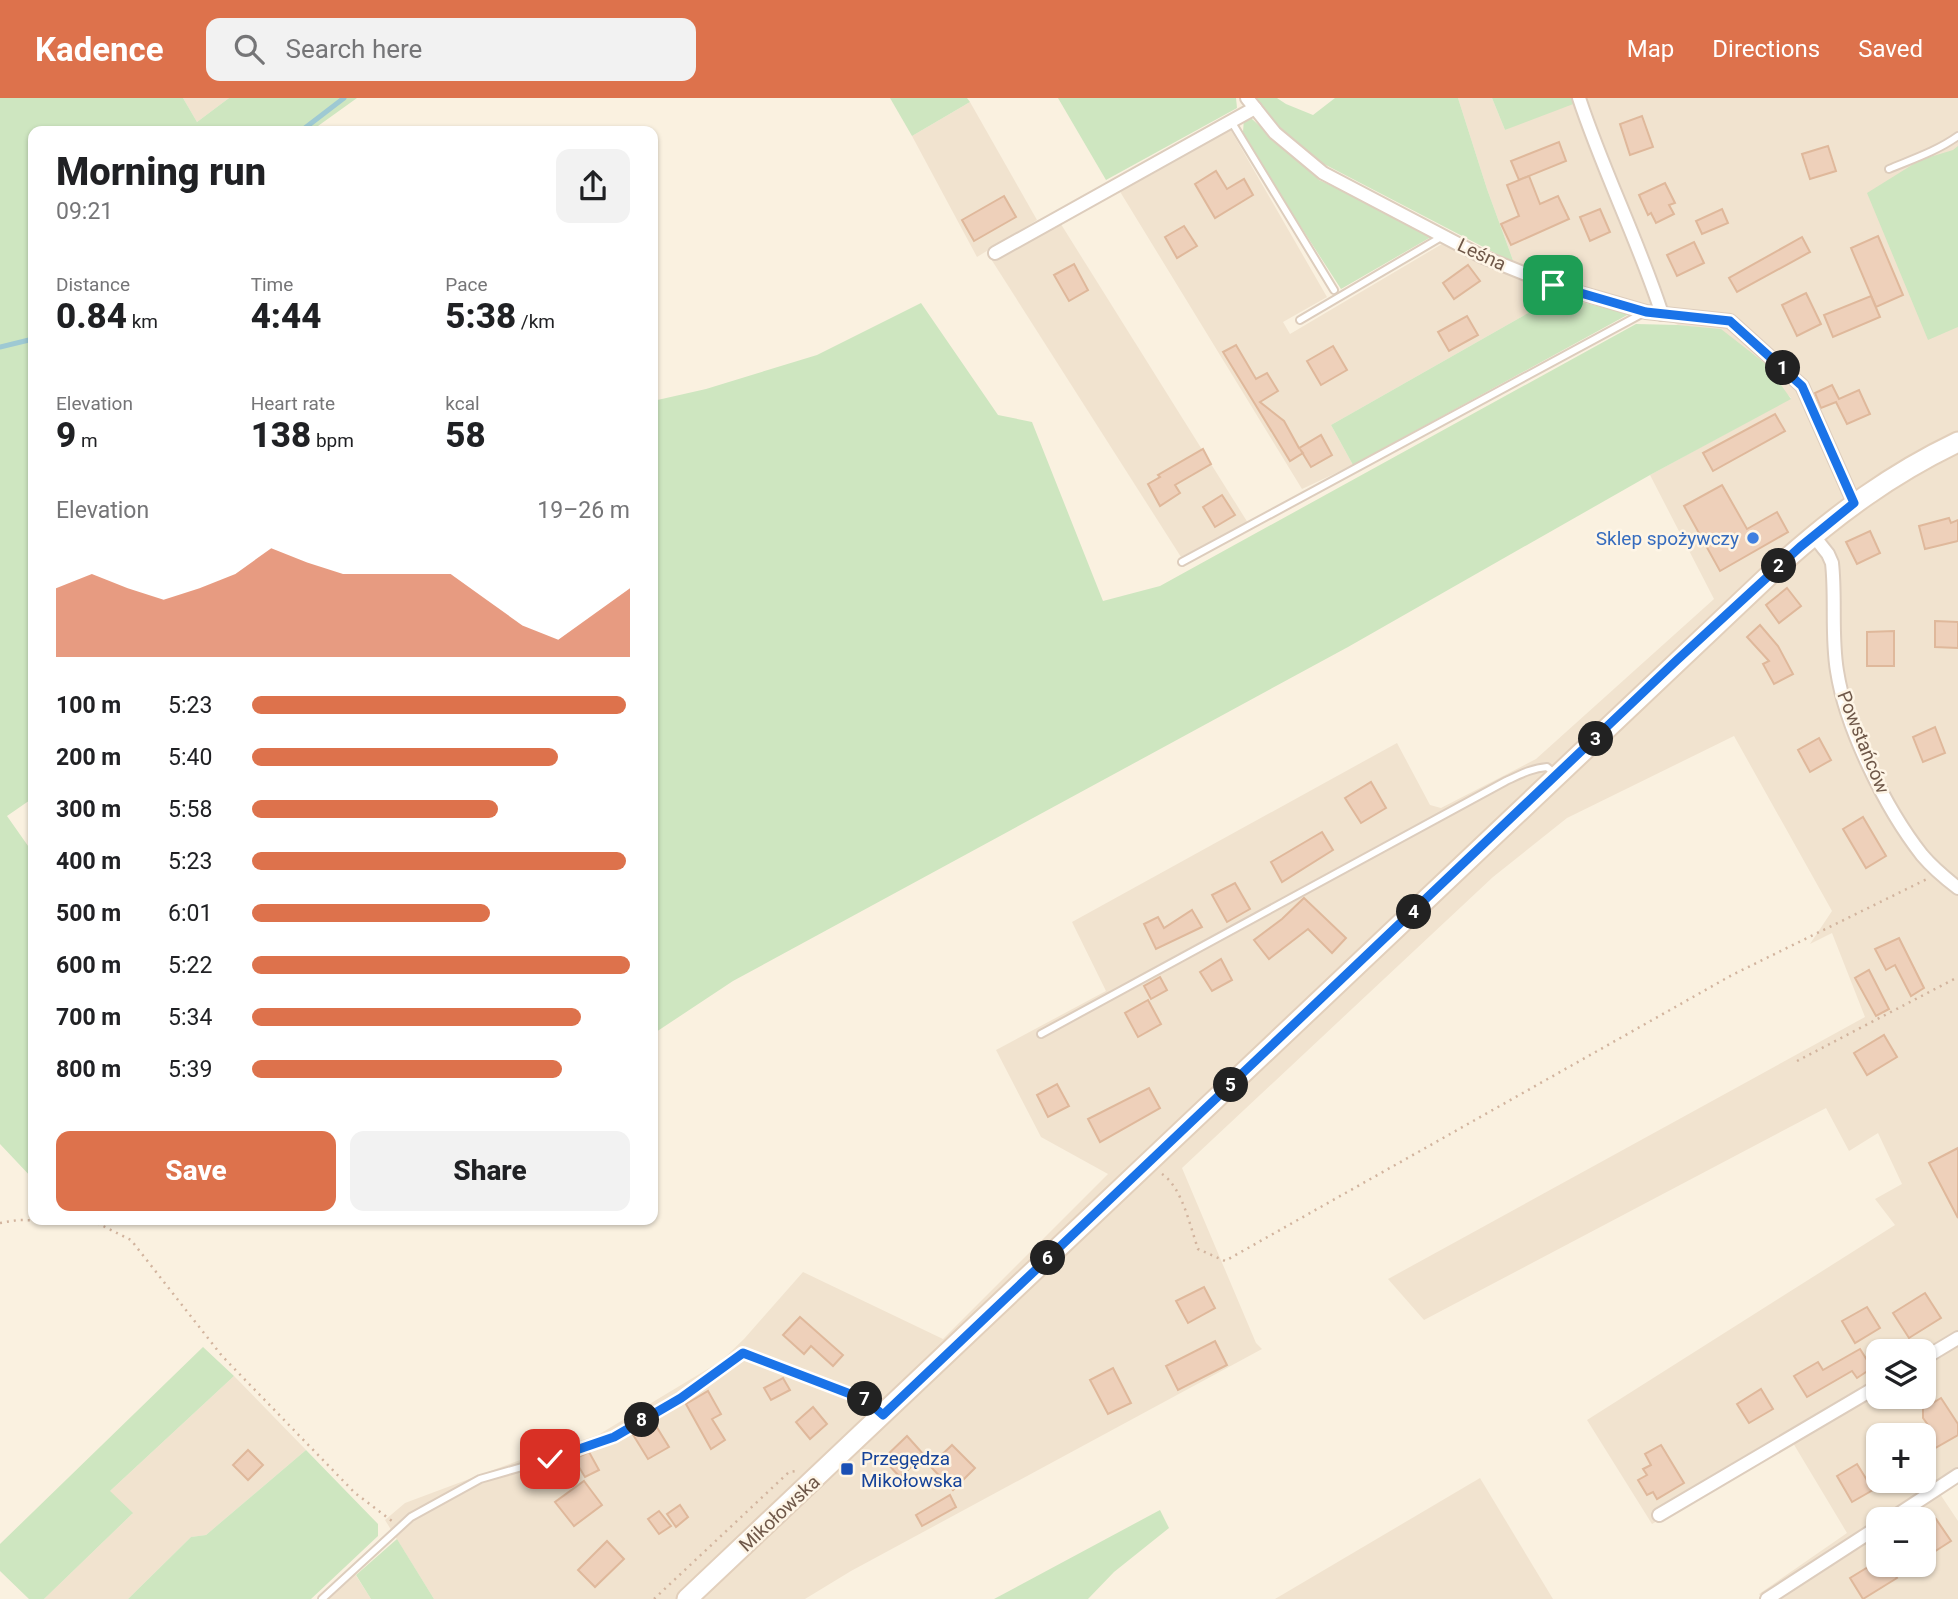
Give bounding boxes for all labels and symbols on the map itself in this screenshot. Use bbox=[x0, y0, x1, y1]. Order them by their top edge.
street label: Leśna bbox=[1454, 233, 1510, 276]
pin bbox=[1523, 255, 1583, 315]
pin: 1 bbox=[1766, 350, 1800, 386]
place label: Sklep spożywczy bbox=[1596, 527, 1739, 550]
marker: Sklep spożywczy bbox=[1745, 530, 1761, 546]
pin: 2 bbox=[1762, 548, 1796, 584]
street label: Powstańców bbox=[1832, 687, 1895, 797]
pin: 3 bbox=[1578, 722, 1614, 756]
pin: 4 bbox=[1396, 894, 1432, 930]
pin: 5 bbox=[1214, 1068, 1248, 1102]
pin: 6 bbox=[1030, 1240, 1066, 1276]
pin: 7 bbox=[848, 1382, 882, 1416]
pin: 8 bbox=[624, 1402, 660, 1438]
pin bbox=[520, 1429, 580, 1489]
place label: Przegędza Mikołowska bbox=[861, 1447, 963, 1492]
marker: Przegędza Mikołowska bbox=[839, 1461, 855, 1477]
street label: Mikołowska bbox=[734, 1470, 824, 1556]

